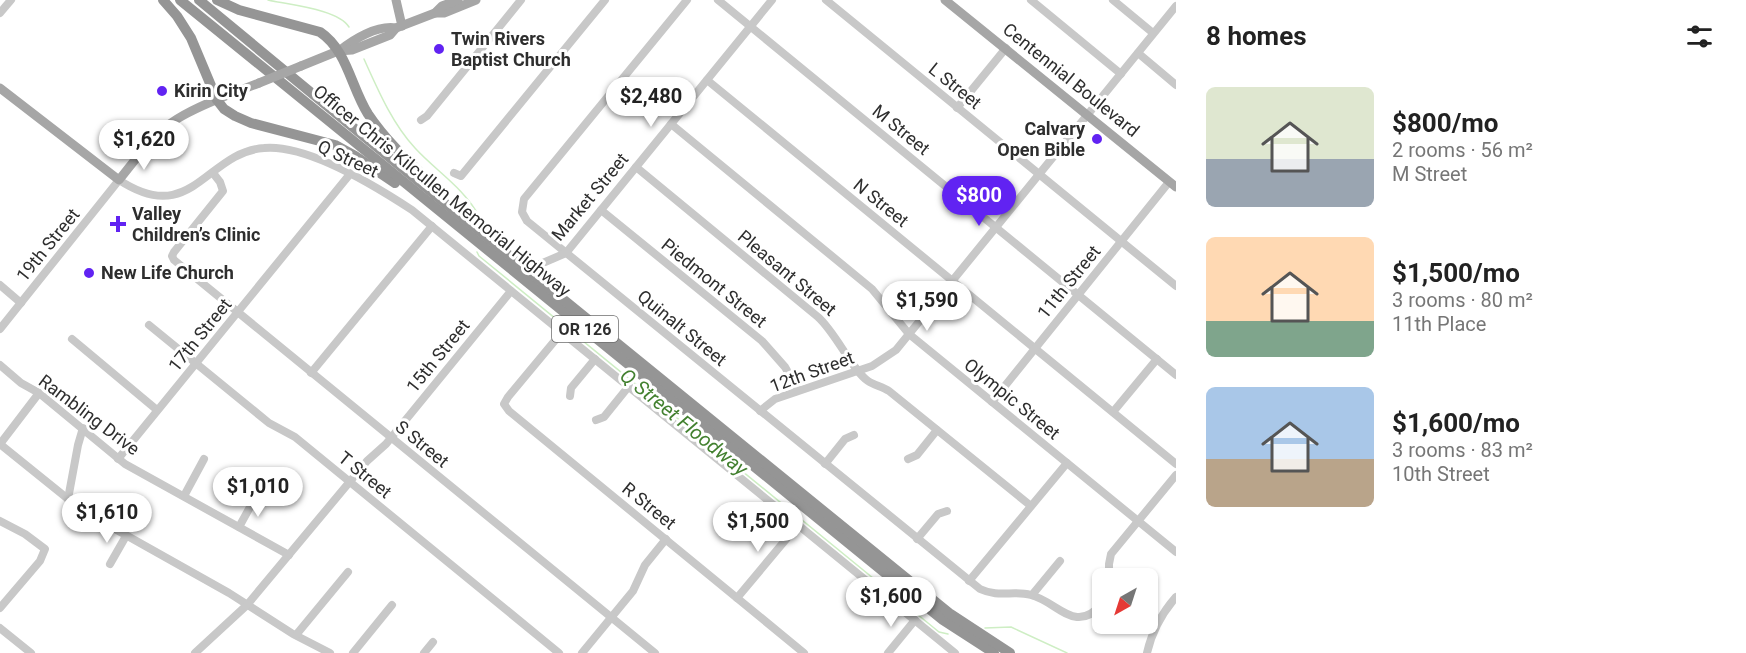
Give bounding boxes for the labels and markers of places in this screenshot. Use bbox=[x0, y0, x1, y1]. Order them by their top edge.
place label: Twin Rivers Baptist Church bbox=[451, 28, 571, 70]
marker: Twin Rivers Baptist Church bbox=[432, 42, 446, 56]
pin: $2,480 bbox=[602, 77, 700, 128]
place label: Kirin City bbox=[174, 80, 249, 101]
marker: Kirin City bbox=[155, 84, 169, 98]
place label: Calvary Open Bible bbox=[997, 118, 1086, 160]
pin: $1,620 bbox=[95, 120, 193, 171]
marker: Calvary Open Bible bbox=[1090, 132, 1104, 146]
pin: $800 bbox=[943, 176, 1015, 227]
place label: Valley Children’s Clinic bbox=[132, 203, 261, 245]
marker: Valley Children’s Clinic bbox=[109, 215, 127, 233]
place label: New Life Church bbox=[101, 262, 234, 283]
marker: New Life Church bbox=[82, 266, 96, 280]
pin: $1,590 bbox=[878, 281, 976, 332]
pin: $1,010 bbox=[209, 467, 307, 518]
pin: $1,610 bbox=[58, 493, 156, 544]
pin: $1,500 bbox=[709, 502, 807, 553]
pin: $1,600 bbox=[842, 577, 940, 628]

